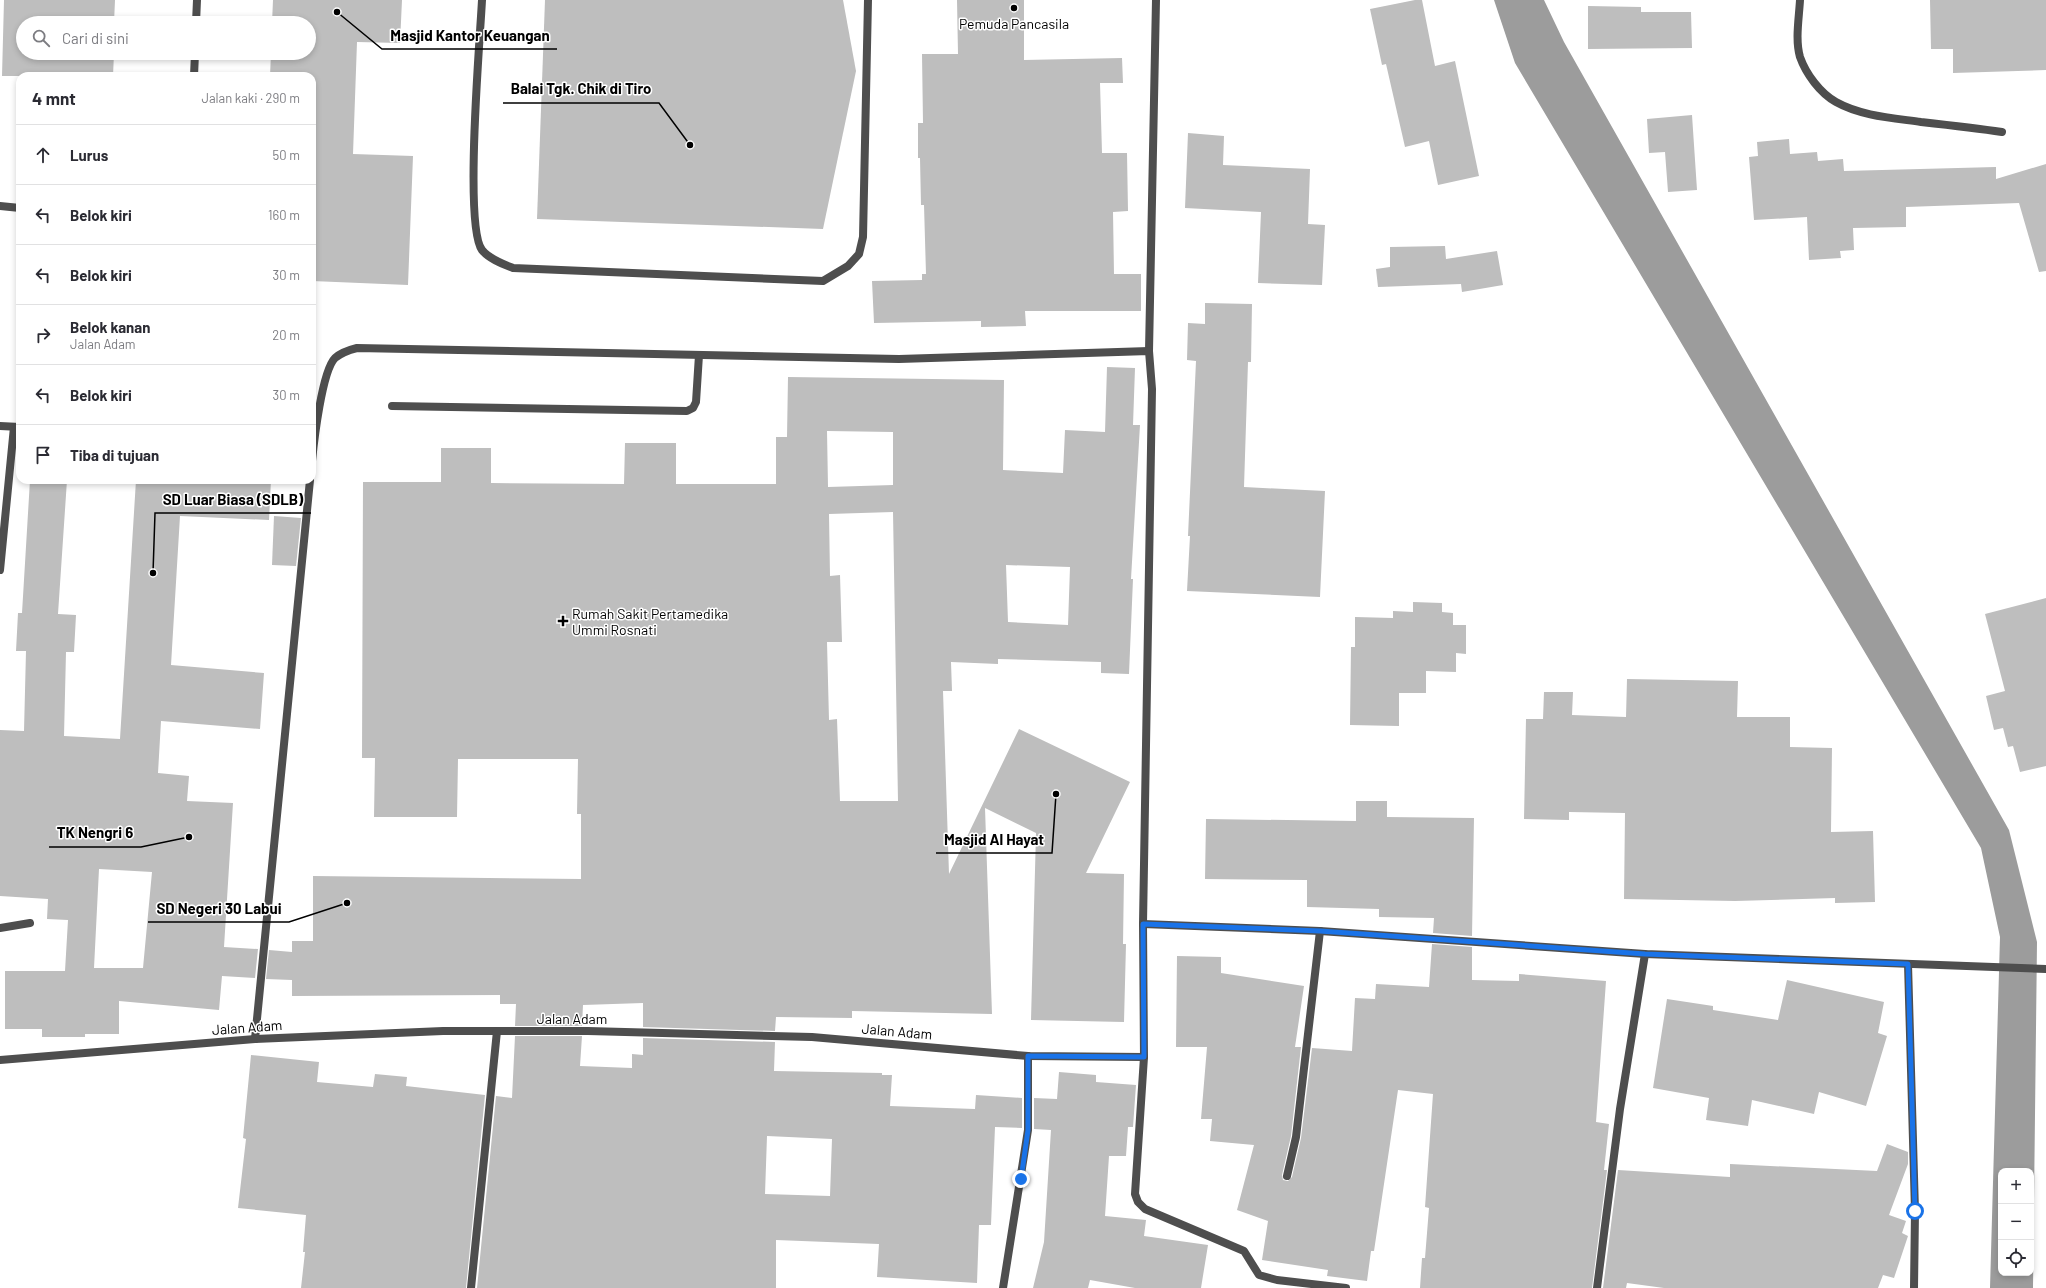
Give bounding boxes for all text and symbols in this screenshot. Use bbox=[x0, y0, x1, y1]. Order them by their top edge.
marker: Pemuda Pancasila bbox=[1009, 3, 1019, 13]
place label: Pemuda Pancasila bbox=[959, 15, 1069, 32]
search box bbox=[16, 16, 316, 60]
callout: Masjid Kantor Keuangan bbox=[382, 22, 557, 49]
text: Masjid Kantor Keuangan bbox=[390, 26, 550, 44]
icon: search bbox=[30, 27, 52, 49]
text: Cari di sini bbox=[62, 29, 129, 47]
callout: Balai Tgk. Chik di Tiro bbox=[503, 76, 659, 103]
text: Balai Tgk. Chik di Tiro bbox=[511, 79, 651, 97]
text: 4 mnt bbox=[32, 88, 76, 108]
text: Jalan kaki · 290 m bbox=[201, 90, 300, 106]
icon: ahead bbox=[32, 144, 54, 166]
text: Lurus bbox=[70, 146, 108, 164]
text: 50 m bbox=[273, 147, 300, 163]
icon: left bbox=[32, 204, 54, 226]
text: Belok kiri bbox=[70, 206, 132, 224]
text: 160 m bbox=[268, 207, 300, 223]
icon: left bbox=[32, 264, 54, 286]
text: Belok kiri bbox=[70, 266, 132, 284]
text: 30 m bbox=[273, 267, 300, 283]
text: Belok kanan bbox=[70, 318, 150, 336]
icon: right bbox=[32, 324, 54, 346]
text: 20 m bbox=[272, 327, 300, 343]
text: Jalan Adam bbox=[70, 336, 136, 352]
icon: left bbox=[32, 384, 54, 406]
text: Belok kiri bbox=[70, 386, 132, 404]
text: 30 m bbox=[273, 387, 300, 403]
icon: arrive bbox=[32, 444, 54, 466]
text: Tiba di tujuan bbox=[70, 446, 159, 464]
callout: SD Luar Biasa (SDLB) bbox=[155, 486, 311, 513]
text: SD Luar Biasa (SDLB) bbox=[163, 490, 304, 508]
place label: Rumah Sakit Pertamedika Ummi Rosnati bbox=[572, 605, 728, 638]
marker: Rumah Sakit Pertamedika Ummi Rosnati bbox=[557, 615, 569, 627]
callout: TK Nengri 6 bbox=[49, 820, 141, 847]
text: TK Nengri 6 bbox=[57, 823, 133, 841]
callout: Masjid Al Hayat bbox=[936, 826, 1052, 853]
text: Masjid Al Hayat bbox=[944, 830, 1044, 848]
callout: SD Negeri 30 Labui bbox=[148, 895, 289, 922]
text: SD Negeri 30 Labui bbox=[156, 899, 282, 917]
street label: Jalan Adam bbox=[537, 1010, 607, 1027]
street label: Jalan Adam bbox=[211, 1016, 283, 1038]
street label: Jalan Adam bbox=[861, 1019, 933, 1043]
map controls bbox=[1998, 1168, 2034, 1276]
button: + bbox=[1998, 1168, 2034, 1204]
route end bbox=[1012, 1170, 1030, 1188]
route start bbox=[1906, 1202, 1924, 1220]
button: − bbox=[1998, 1204, 2034, 1240]
button: locate bbox=[1998, 1240, 2034, 1276]

